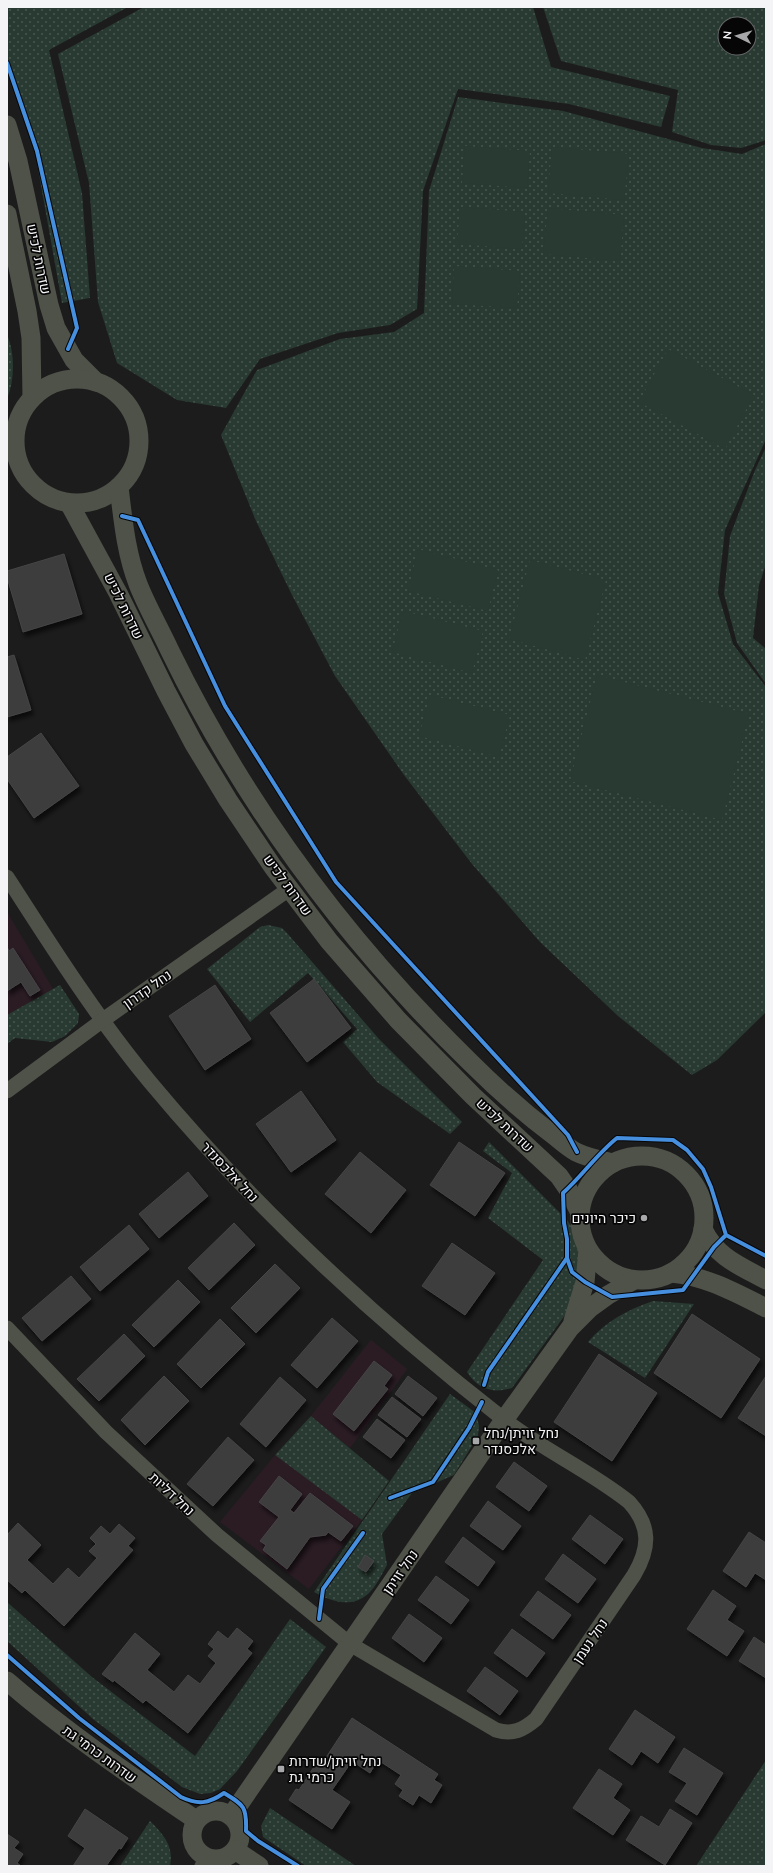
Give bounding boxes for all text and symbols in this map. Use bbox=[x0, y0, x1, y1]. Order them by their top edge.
north arrow bbox=[717, 16, 757, 56]
text: N bbox=[720, 30, 735, 40]
street label: שדרות לכיש bbox=[22, 222, 55, 296]
street label: שדרות לכיש bbox=[99, 570, 148, 643]
street label: שדרות לכיש bbox=[259, 851, 316, 920]
street label: נחל קדרון bbox=[119, 966, 175, 1013]
street label: שדרות לכיש bbox=[472, 1094, 537, 1157]
street label: נחל אלכסנדר bbox=[197, 1138, 263, 1207]
place label: כיכר היונים bbox=[571, 1209, 636, 1228]
marker: כיכר היונים bbox=[639, 1213, 649, 1223]
place label: נחל זויתן/נחל אלכסנדר bbox=[484, 1424, 559, 1459]
marker: נחל זויתן/נחל אלכסנדר bbox=[471, 1436, 481, 1446]
street label: נחל דליות bbox=[145, 1468, 199, 1520]
street label: נחל זויתן bbox=[378, 1546, 423, 1598]
street label: נחל נעמן bbox=[568, 1615, 612, 1668]
street label: שדרות כרמי גת bbox=[59, 1721, 140, 1788]
place label: נחל זויתן/שדרות כרמי גת bbox=[289, 1752, 382, 1787]
marker: נחל זויתן/שדרות כרמי גת bbox=[276, 1764, 286, 1774]

